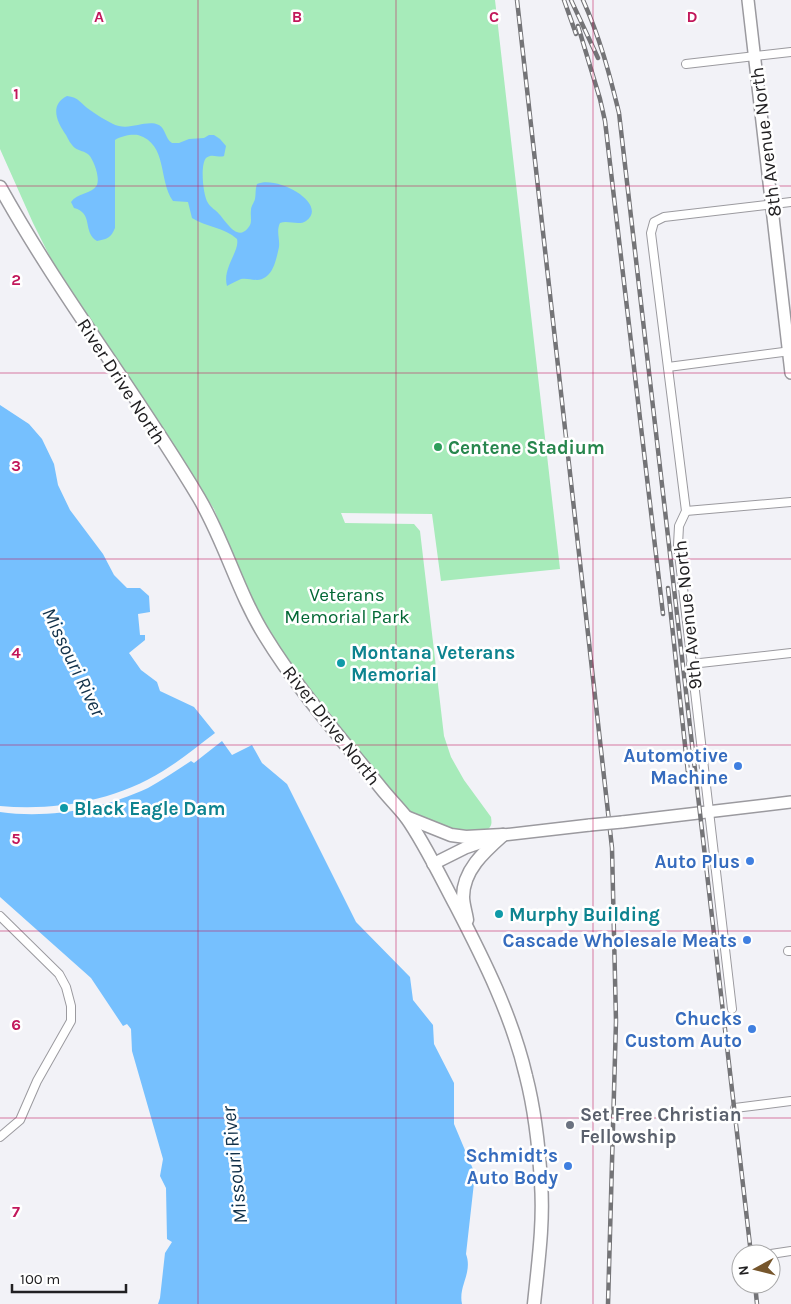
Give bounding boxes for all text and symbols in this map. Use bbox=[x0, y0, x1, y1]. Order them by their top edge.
text: A bbox=[94, 7, 104, 26]
text: B bbox=[292, 7, 302, 26]
text: C bbox=[489, 7, 499, 26]
text: D bbox=[687, 7, 698, 26]
street label: 8th Avenue North bbox=[746, 66, 786, 218]
text: 1 bbox=[13, 84, 19, 103]
text: 2 bbox=[11, 270, 21, 289]
street label: River Drive North bbox=[72, 314, 170, 449]
place label: Centene Stadium bbox=[448, 437, 605, 459]
marker: Centene Stadium bbox=[432, 441, 444, 453]
text: 3 bbox=[11, 456, 21, 475]
street label: 9th Avenue North bbox=[669, 539, 707, 691]
park label: Veterans Memorial Park bbox=[284, 584, 410, 628]
water label: Missouri River bbox=[37, 604, 110, 721]
place label: Montana Veterans Memorial bbox=[351, 642, 515, 686]
text: 4 bbox=[11, 643, 21, 662]
marker: Montana Veterans Memorial bbox=[335, 657, 347, 669]
street label: River Drive North bbox=[278, 661, 385, 790]
place label: Automotive Machine bbox=[624, 745, 728, 789]
marker: Automotive Machine bbox=[732, 760, 744, 772]
place label: Black Eagle Dam bbox=[74, 798, 226, 820]
marker: Black Eagle Dam bbox=[58, 802, 70, 814]
text: 5 bbox=[11, 829, 21, 848]
place label: Auto Plus bbox=[654, 851, 740, 873]
marker: Auto Plus bbox=[744, 855, 756, 867]
place label: Murphy Building bbox=[509, 904, 660, 926]
marker: Murphy Building bbox=[493, 908, 505, 920]
place label: Cascade Wholesale Meats bbox=[503, 930, 737, 952]
marker: Cascade Wholesale Meats bbox=[741, 934, 753, 946]
place label: Chucks Custom Auto bbox=[625, 1008, 742, 1052]
text: 6 bbox=[11, 1015, 21, 1034]
marker: Chucks Custom Auto bbox=[746, 1023, 758, 1035]
water label: Missouri River bbox=[217, 1104, 252, 1225]
place label: Set Free Christian Fellowship bbox=[580, 1104, 742, 1148]
marker: Set Free Christian Fellowship bbox=[564, 1119, 576, 1131]
place label: Schmidt’s Auto Body bbox=[465, 1145, 558, 1189]
marker: Schmidt’s Auto Body bbox=[562, 1160, 574, 1172]
text: 7 bbox=[12, 1202, 20, 1221]
north arrow bbox=[731, 1244, 781, 1294]
scale bar bbox=[12, 1262, 126, 1294]
text: N bbox=[735, 1265, 753, 1277]
text: 100 m bbox=[20, 1270, 60, 1288]

